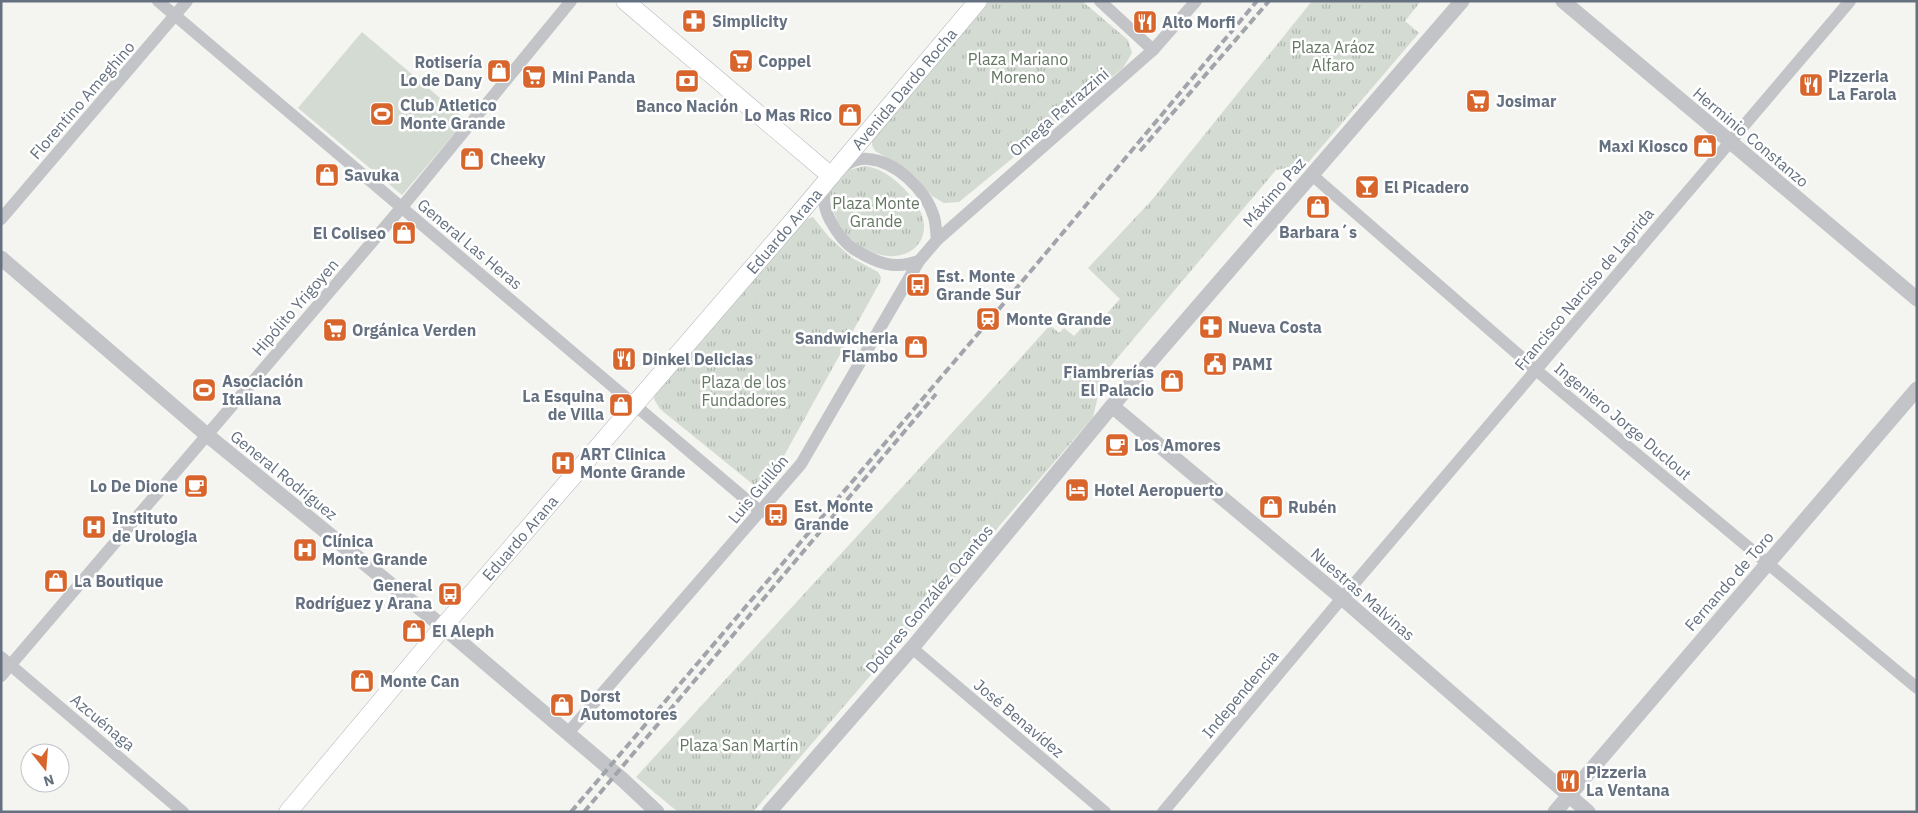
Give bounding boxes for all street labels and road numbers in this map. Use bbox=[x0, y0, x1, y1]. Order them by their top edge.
street label: Avenida Dardo Rocha bbox=[847, 24, 961, 154]
street label: Florentino Ameghino bbox=[25, 37, 139, 163]
street label: Omega Petrazzini bbox=[1005, 63, 1113, 161]
street label: Herminio Constanzo bbox=[1689, 83, 1813, 191]
street label: Máximo Paz bbox=[1238, 153, 1310, 231]
street label: Eduardo Arana bbox=[742, 184, 826, 278]
street label: General Las Heras bbox=[414, 194, 526, 294]
street label: Francisco Narciso de Laprida bbox=[1510, 203, 1658, 374]
street label: Hipólito Yrigoyen bbox=[247, 254, 343, 360]
street label: Ingeniero Jorge Duclout bbox=[1551, 358, 1695, 484]
street label: General Rodríguez bbox=[226, 426, 342, 524]
street label: Luis Guillón bbox=[724, 451, 792, 527]
street label: Eduardo Arana bbox=[478, 491, 562, 585]
street label: Dolores González Ocantos bbox=[861, 521, 997, 677]
street label: Fernando de Toro bbox=[1680, 527, 1778, 635]
street label: Nuestras Malvinas bbox=[1307, 543, 1419, 645]
street label: Independencia bbox=[1197, 646, 1283, 742]
street label: José Benavídez bbox=[970, 675, 1068, 761]
street label: Azcuénaga bbox=[67, 689, 140, 755]

